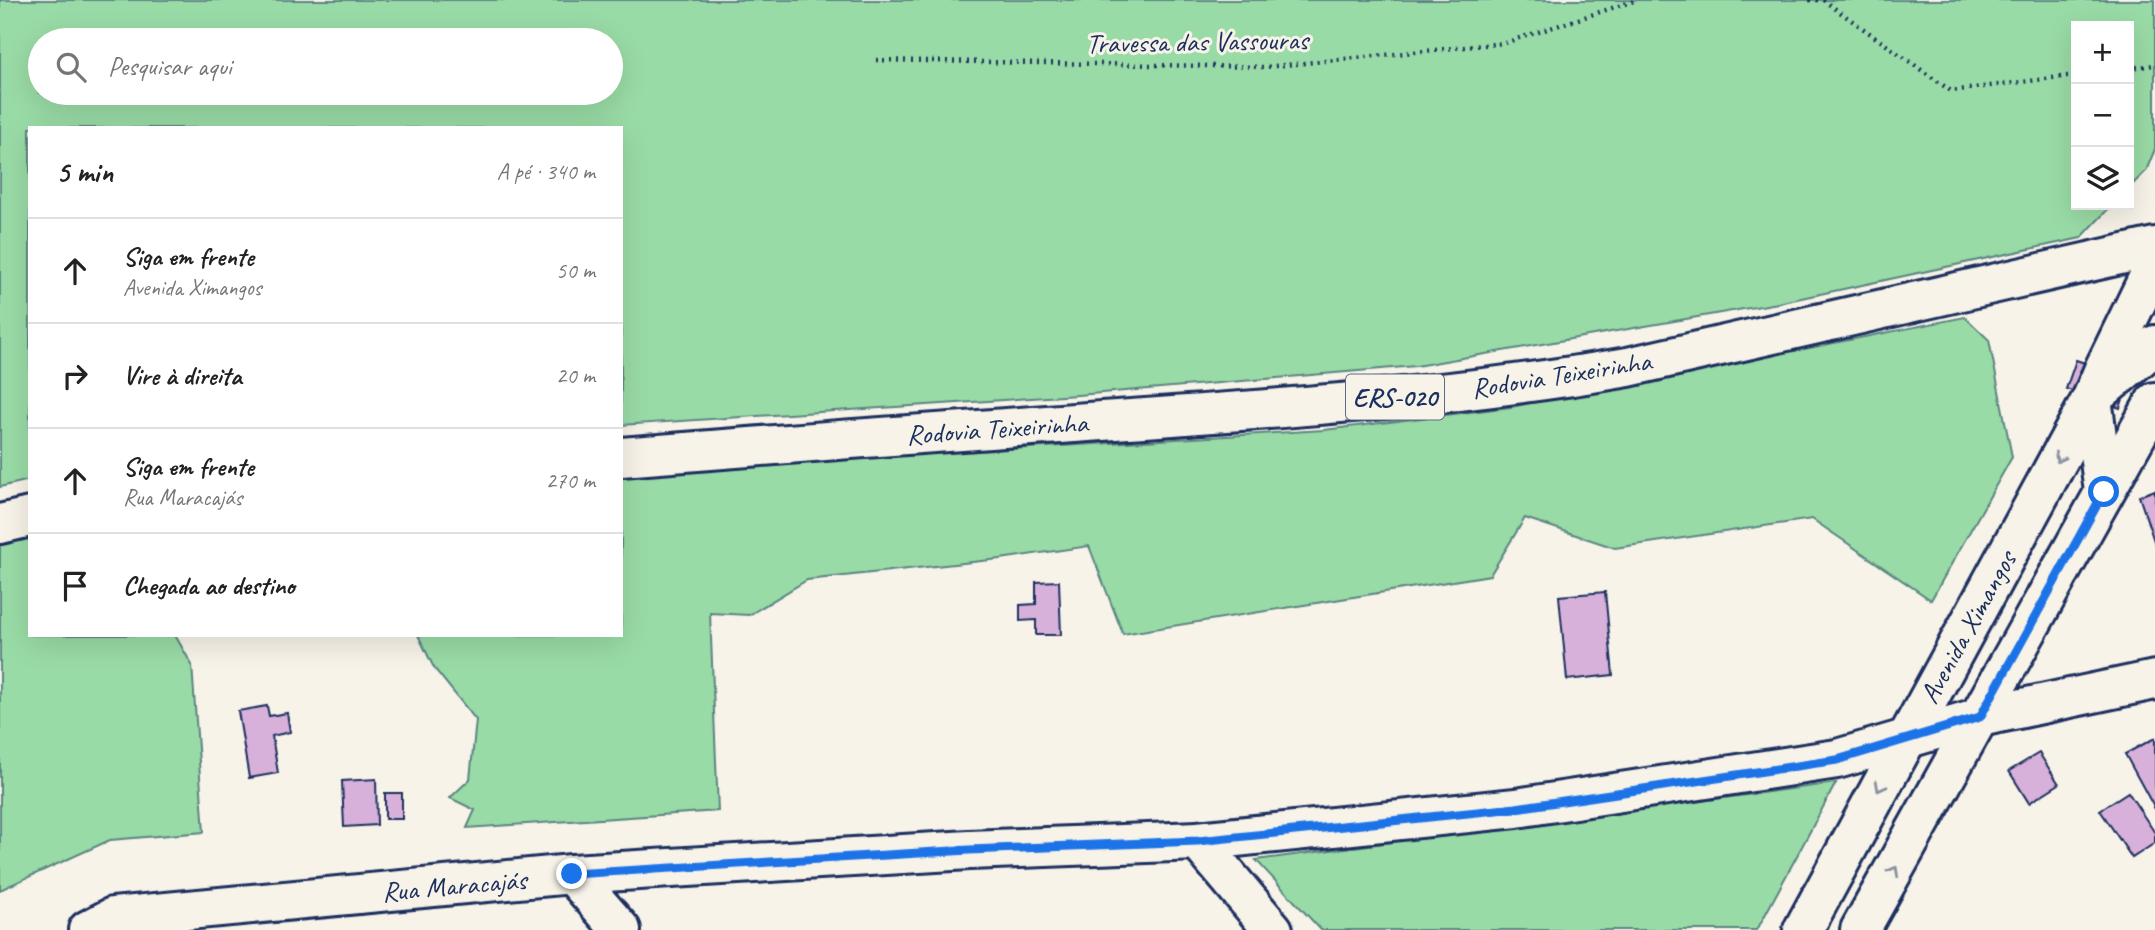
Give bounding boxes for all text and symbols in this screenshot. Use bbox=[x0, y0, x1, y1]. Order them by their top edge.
map controls bbox=[2071, 21, 2134, 210]
button: + bbox=[2071, 21, 2134, 84]
street label: Travessa das Vassouras bbox=[1086, 22, 1311, 61]
search box bbox=[28, 28, 623, 105]
icon: search bbox=[52, 48, 90, 86]
text: Pesquisar aqui bbox=[108, 50, 232, 83]
button: − bbox=[2071, 84, 2134, 147]
button: layers bbox=[2071, 147, 2134, 210]
text: 5 min bbox=[56, 153, 113, 191]
text: A pé · 340 m bbox=[497, 157, 595, 186]
text: Siga em frente bbox=[123, 240, 254, 273]
icon: ahead bbox=[56, 252, 94, 290]
text: 50 m bbox=[556, 256, 595, 285]
text: Avenida Ximangos bbox=[123, 273, 261, 302]
street label: Rodovia Teixeirinha bbox=[1469, 343, 1655, 406]
icon: right bbox=[56, 357, 94, 395]
text: Vire à direita bbox=[123, 359, 242, 392]
text: 20 m bbox=[556, 361, 595, 390]
road number: ERS-020 bbox=[1346, 374, 1444, 420]
street label: Rodovia Teixeirinha bbox=[905, 405, 1091, 452]
text: Siga em frente bbox=[123, 450, 254, 483]
one-way arrow bbox=[2054, 451, 2067, 464]
icon: ahead bbox=[56, 462, 94, 500]
text: 270 m bbox=[546, 466, 595, 495]
route start bbox=[2088, 476, 2119, 507]
text: Rua Maracajás bbox=[123, 483, 242, 512]
street label: Avenida Ximangos bbox=[1911, 543, 2025, 709]
icon: arrive bbox=[56, 567, 94, 605]
text: Chegada ao destino bbox=[123, 569, 295, 602]
one-way arrow bbox=[1875, 780, 1888, 792]
route end bbox=[556, 858, 587, 889]
street label: Rua Maracajás bbox=[380, 862, 530, 909]
one-way arrow bbox=[1886, 865, 1899, 878]

